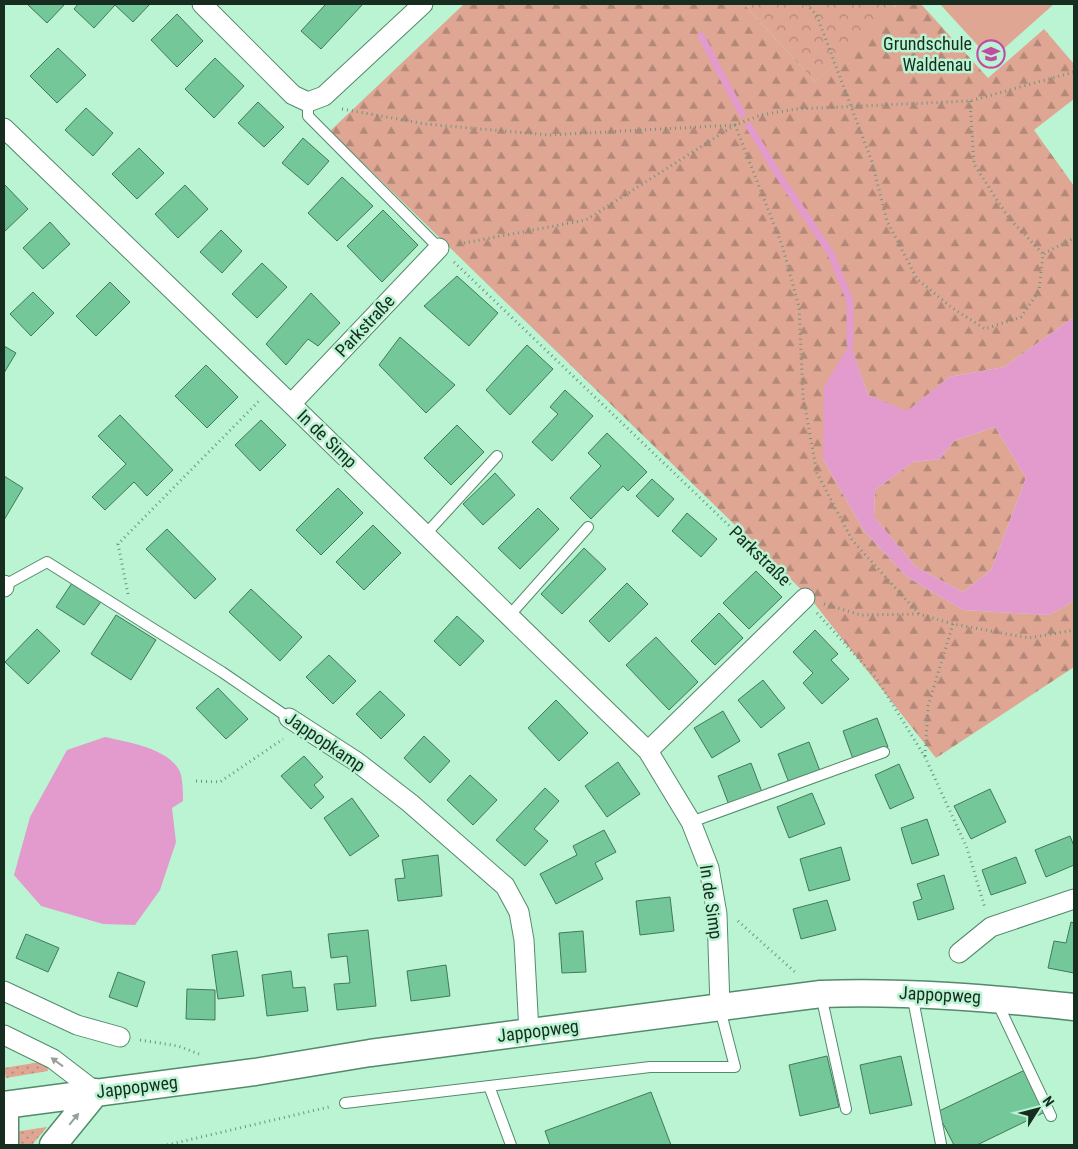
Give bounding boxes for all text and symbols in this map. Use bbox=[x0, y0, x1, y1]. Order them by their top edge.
place label: Grundschule Waldenau bbox=[883, 33, 972, 75]
school or university icon: Grundschule Waldenau bbox=[976, 39, 1006, 69]
street label: Parkstraße bbox=[331, 290, 399, 361]
street label: In de Simp bbox=[293, 405, 362, 472]
street label: Parkstraße bbox=[725, 521, 795, 590]
street label: Jappopkamp bbox=[281, 707, 369, 776]
street label: In de Simp bbox=[696, 863, 727, 941]
street label: Jappopweg bbox=[899, 982, 982, 1007]
street label: Jappopweg bbox=[496, 1015, 580, 1046]
one-way arrow bbox=[50, 1057, 64, 1067]
street label: Jappopweg bbox=[95, 1071, 179, 1102]
north arrow bbox=[1013, 1084, 1063, 1134]
text: N bbox=[1040, 1093, 1058, 1110]
one-way arrow bbox=[69, 1112, 80, 1125]

